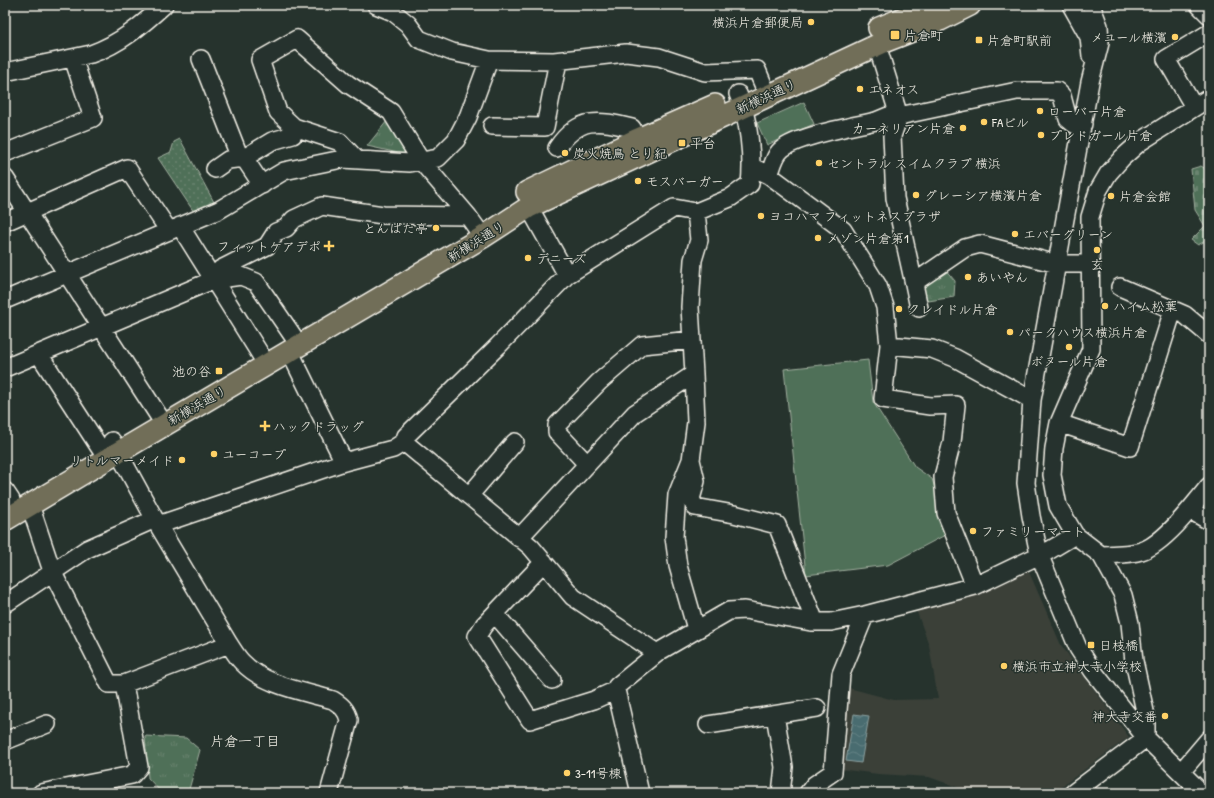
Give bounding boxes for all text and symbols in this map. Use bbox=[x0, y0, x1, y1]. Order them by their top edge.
place label: 横浜片倉郵便局 bbox=[712, 13, 803, 31]
marker: 横浜片倉郵便局 bbox=[806, 17, 816, 27]
place label: 片倉町 bbox=[904, 26, 943, 44]
place label: メユール横濱 bbox=[1090, 28, 1167, 46]
marker: 片倉町 bbox=[889, 29, 901, 41]
place label: 片倉町駅前 bbox=[987, 31, 1052, 49]
marker: メユール横濱 bbox=[1170, 32, 1180, 42]
marker: 片倉町駅前 bbox=[974, 35, 984, 45]
street label: 新横浜通り bbox=[733, 74, 799, 118]
place label: エネオス bbox=[868, 80, 919, 98]
marker: エネオス bbox=[855, 84, 865, 94]
place label: ローバー片倉 bbox=[1048, 102, 1126, 120]
marker: ローバー片倉 bbox=[1035, 106, 1045, 116]
place label: FAビル bbox=[991, 113, 1029, 131]
marker: FAビル bbox=[979, 117, 989, 127]
place label: カーネリアン片倉 bbox=[852, 119, 955, 137]
marker: カーネリアン片倉 bbox=[958, 123, 968, 133]
place label: プレドガール片倉 bbox=[1049, 126, 1152, 144]
marker: プレドガール片倉 bbox=[1036, 130, 1046, 140]
place label: 平台 bbox=[690, 134, 716, 152]
marker: 平台 bbox=[677, 138, 687, 148]
place label: 炭火焼鳥 とり紀 bbox=[573, 144, 667, 162]
marker: 炭火焼鳥 とり紀 bbox=[560, 148, 570, 158]
place label: セントラル スイムクラブ 横浜 bbox=[827, 154, 1001, 172]
marker: セントラル スイムクラブ 横浜 bbox=[814, 158, 824, 168]
place label: モスバーガー bbox=[646, 172, 724, 190]
marker: モスバーガー bbox=[633, 176, 643, 186]
place label: グレーシア横濱片倉 bbox=[924, 186, 1042, 204]
place label: 片倉会館 bbox=[1119, 187, 1171, 205]
marker: グレーシア横濱片倉 bbox=[911, 190, 921, 200]
marker: 片倉会館 bbox=[1106, 191, 1116, 201]
place label: ヨコハマ フィットネスプラザ bbox=[769, 207, 941, 225]
marker: ヨコハマ フィットネスプラザ bbox=[756, 211, 766, 221]
street label: 新横浜通り bbox=[444, 216, 508, 266]
place label: とんぱた亭 bbox=[363, 219, 428, 237]
marker: とんぱた亭 bbox=[431, 223, 441, 233]
place label: エバーグリーン bbox=[1023, 225, 1113, 243]
place label: メゾン片倉第1 bbox=[826, 229, 909, 247]
marker: エバーグリーン bbox=[1010, 229, 1020, 239]
marker: メゾン片倉第1 bbox=[813, 233, 823, 243]
place label: フィットケアデポ bbox=[217, 237, 321, 255]
marker: フィットケアデポ bbox=[324, 241, 334, 251]
marker: 玄 bbox=[1092, 245, 1102, 255]
place label: デニーズ bbox=[536, 249, 586, 267]
marker: デニーズ bbox=[523, 253, 533, 263]
place label: 玄 bbox=[1090, 255, 1104, 273]
place label: あいやん bbox=[976, 268, 1028, 286]
marker: あいやん bbox=[963, 272, 973, 282]
place label: ハイム松葉 bbox=[1113, 297, 1177, 315]
place label: クレイドル片倉 bbox=[907, 300, 997, 318]
marker: ハイム松葉 bbox=[1100, 301, 1110, 311]
marker: クレイドル片倉 bbox=[894, 304, 904, 314]
place label: パークハウス横浜片倉 bbox=[1018, 323, 1147, 341]
marker: パークハウス横浜片倉 bbox=[1005, 327, 1015, 337]
marker: ボヌール片倉 bbox=[1064, 342, 1074, 352]
place label: ボヌール片倉 bbox=[1030, 352, 1108, 370]
place label: 池の谷 bbox=[172, 362, 211, 380]
marker: 池の谷 bbox=[214, 366, 224, 376]
street label: 新横浜通り bbox=[164, 381, 230, 429]
place label: ハックドラッグ bbox=[273, 417, 364, 435]
marker: ハックドラッグ bbox=[260, 421, 270, 431]
place label: ユーコープ bbox=[222, 445, 286, 463]
marker: ユーコープ bbox=[209, 449, 219, 459]
place label: リトルマーメイド bbox=[70, 451, 174, 469]
marker: リトルマーメイド bbox=[177, 455, 187, 465]
place label: ファミリーマート bbox=[981, 522, 1085, 540]
marker: ファミリーマート bbox=[968, 526, 978, 536]
place label: 日枝橋 bbox=[1099, 636, 1138, 654]
marker: 日枝橋 bbox=[1086, 640, 1096, 650]
place label: 横浜市立神大寺小学校 bbox=[1012, 657, 1142, 675]
marker: 横浜市立神大寺小学校 bbox=[999, 661, 1009, 671]
place label: 神大寺交番 bbox=[1092, 707, 1157, 725]
marker: 神大寺交番 bbox=[1160, 711, 1170, 721]
district label: 片倉一丁目 bbox=[210, 731, 280, 750]
place label: 3-11号棟 bbox=[575, 764, 622, 782]
marker: 3-11号棟 bbox=[562, 768, 572, 778]

